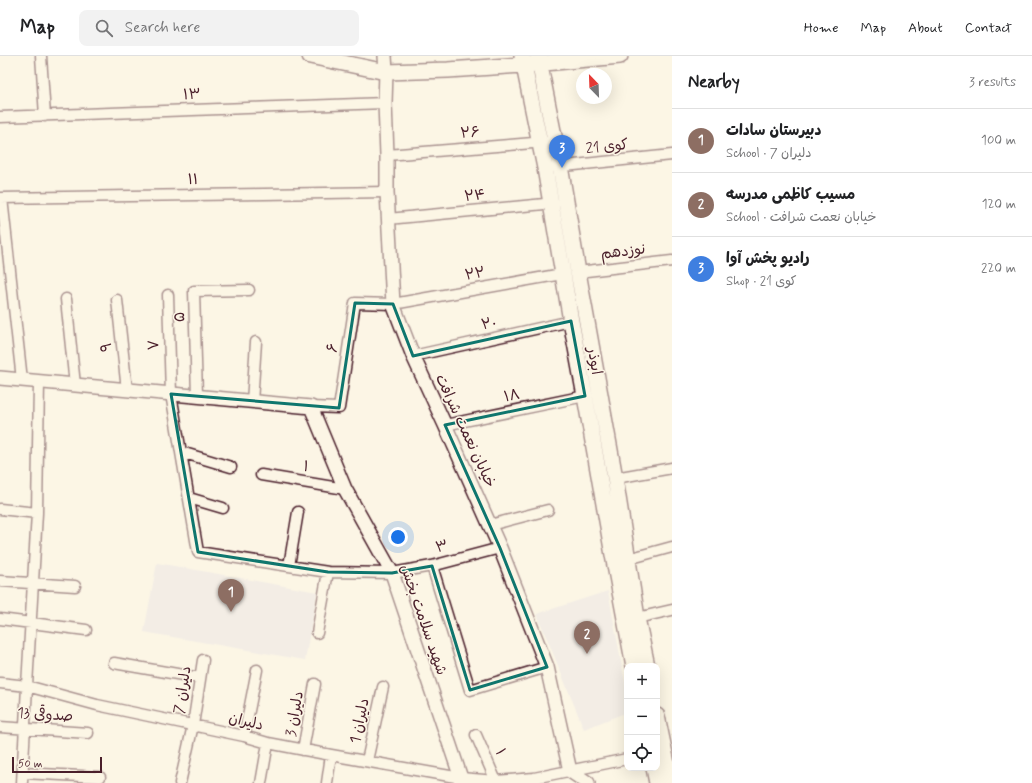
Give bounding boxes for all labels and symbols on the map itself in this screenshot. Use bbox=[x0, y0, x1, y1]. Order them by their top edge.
north arrow bbox=[576, 68, 612, 104]
street label: ۱۳ bbox=[183, 85, 201, 105]
street label: ۲۶ bbox=[460, 122, 480, 144]
pin: 3 bbox=[549, 135, 575, 168]
street label: کوی 21 bbox=[585, 135, 629, 159]
street label: ۱۱ bbox=[187, 170, 199, 190]
street label: ۲۴ bbox=[463, 185, 487, 207]
street label: نوزدهم bbox=[599, 239, 647, 266]
street label: ۲۲ bbox=[463, 262, 487, 286]
street label: ۵ bbox=[170, 311, 190, 323]
street label: ۲۰ bbox=[479, 313, 499, 335]
street label: ۷ bbox=[144, 339, 164, 351]
street label: ۹ bbox=[97, 341, 117, 353]
street label: ۶ bbox=[322, 342, 344, 354]
street label: ابوذر bbox=[582, 345, 606, 376]
street label: خیابان نعمت شرافت bbox=[430, 371, 500, 491]
street label: ۱۸ bbox=[502, 385, 522, 407]
street label: ۱ bbox=[302, 457, 310, 477]
your location bbox=[388, 527, 408, 547]
street label: ۳ bbox=[434, 536, 450, 558]
street label: شهید سلامت بخش bbox=[395, 562, 451, 678]
pin: 1 bbox=[218, 579, 244, 612]
pin: 2 bbox=[574, 621, 600, 654]
street label: دلیران 7 bbox=[169, 665, 197, 715]
street label: دلیران 3 bbox=[281, 690, 309, 738]
street label: دلیران 1 bbox=[345, 697, 375, 745]
street label: صدوقی 13 bbox=[16, 701, 74, 727]
street label: دلیران bbox=[227, 708, 265, 736]
street label: ۱ bbox=[490, 745, 510, 759]
scale bar bbox=[12, 755, 102, 774]

